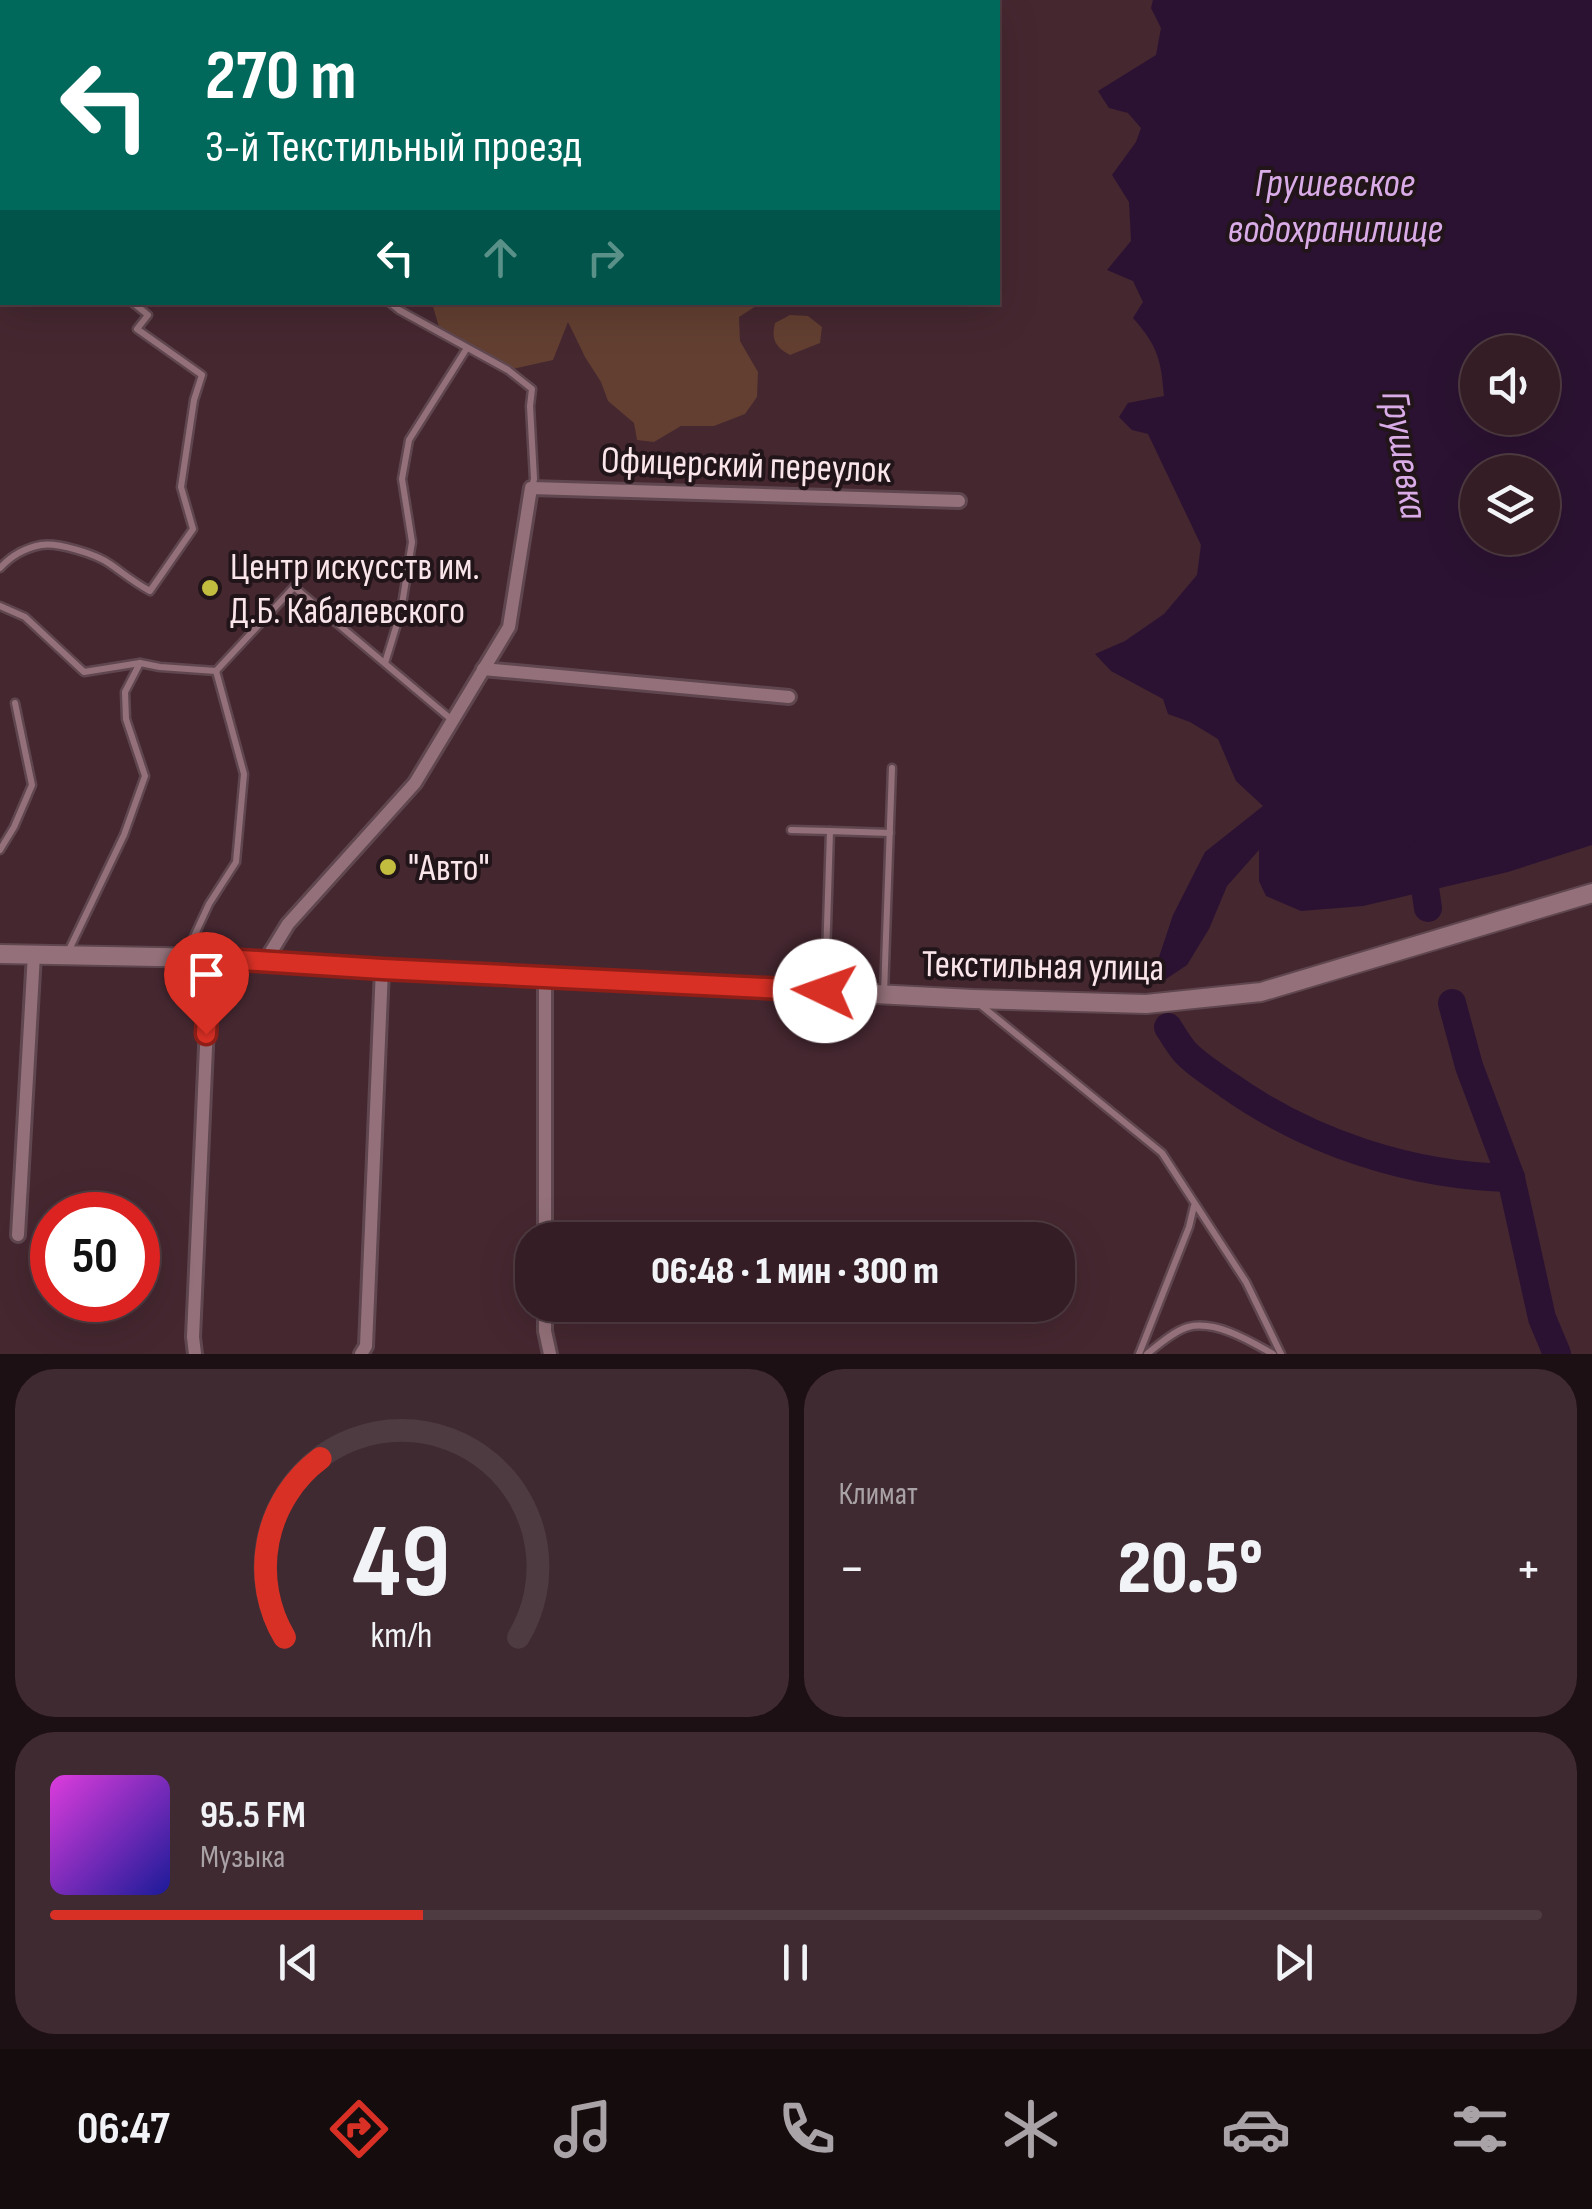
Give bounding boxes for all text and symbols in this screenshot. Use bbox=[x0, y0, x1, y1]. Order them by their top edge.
text: 270 m bbox=[205, 35, 357, 119]
icon: left bbox=[40, 40, 170, 170]
text: 3-й Текстильный проезд bbox=[205, 120, 581, 175]
water label: Грушевское водохранилище bbox=[1227, 160, 1443, 254]
icon: left bbox=[368, 230, 423, 285]
icon: ahead bbox=[473, 230, 528, 285]
icon: right bbox=[578, 230, 633, 285]
map controls bbox=[1460, 335, 1560, 555]
button: sound bbox=[1460, 335, 1560, 435]
water label: Грушевка bbox=[1370, 388, 1438, 523]
street label: Офицерский переулок bbox=[600, 438, 892, 493]
button: layers bbox=[1460, 455, 1560, 555]
place label: Центр искусств им. Д.Б. Кабалевского bbox=[230, 545, 480, 634]
marker: Центр искусств им. Д.Б. Кабалевского bbox=[199, 577, 221, 599]
place label: "Авто" bbox=[408, 846, 490, 891]
marker: "Авто" bbox=[377, 856, 399, 878]
pin bbox=[164, 932, 249, 1035]
position arrow bbox=[773, 939, 877, 1043]
street label: Текстильная улица bbox=[921, 942, 1165, 991]
icon: arrive bbox=[179, 947, 234, 1002]
speed limit sign: 50 bbox=[30, 1192, 160, 1322]
text: 06:48 · 1 мин · 300 m bbox=[651, 1249, 939, 1294]
text: Климат bbox=[839, 1475, 918, 1514]
text: 49 bbox=[353, 1501, 451, 1626]
text: 20.5° bbox=[1117, 1524, 1263, 1615]
text: − bbox=[839, 1536, 865, 1603]
text: + bbox=[1515, 1536, 1542, 1603]
text: km/h bbox=[371, 1615, 433, 1658]
text: 95.5 FM bbox=[200, 1793, 306, 1838]
text: Музыка bbox=[200, 1838, 285, 1877]
icon: previous bbox=[271, 1935, 326, 1990]
icon: pause bbox=[768, 1935, 823, 1990]
icon: next bbox=[1266, 1935, 1321, 1990]
icon: directions bbox=[324, 2094, 394, 2164]
icon: music bbox=[548, 2094, 618, 2164]
icon: phone bbox=[772, 2094, 842, 2164]
icon: climate bbox=[996, 2094, 1066, 2164]
icon: car bbox=[1221, 2094, 1291, 2164]
icon: filters bbox=[1445, 2094, 1515, 2164]
text: 06:47 bbox=[77, 2102, 170, 2157]

